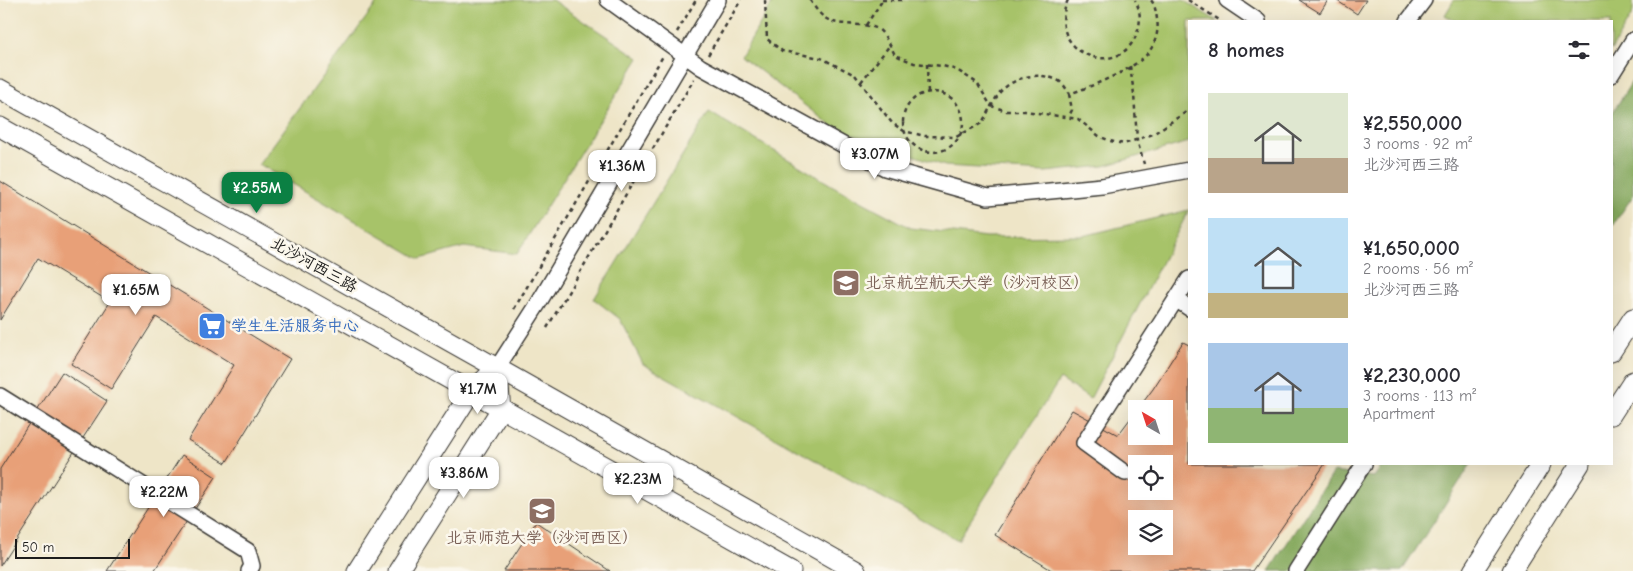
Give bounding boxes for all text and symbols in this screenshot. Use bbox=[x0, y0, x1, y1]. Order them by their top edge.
icon: filters bbox=[1565, 36, 1593, 64]
text: 8 homes bbox=[1208, 38, 1284, 62]
text: ¥2,550,000 bbox=[1363, 111, 1462, 135]
icon: home bbox=[1248, 113, 1308, 173]
text: 3 rooms · 92 m² bbox=[1363, 135, 1472, 153]
pin: ¥3.07M bbox=[834, 138, 916, 180]
text: ¥3.07M bbox=[851, 145, 899, 163]
pin: ¥1.36M bbox=[581, 150, 663, 192]
text: 北沙河西三路 bbox=[1363, 156, 1459, 174]
text: ¥1.36M bbox=[599, 157, 645, 175]
pin: ¥2.55M bbox=[216, 172, 298, 214]
text: ¥2.55M bbox=[233, 179, 281, 197]
street label: 北沙河西三路 bbox=[268, 234, 360, 296]
text: ¥1,650,000 bbox=[1363, 236, 1460, 260]
icon: home bbox=[1248, 238, 1308, 298]
text: 2 rooms · 56 m² bbox=[1363, 260, 1473, 278]
school or university icon: 北京航空航天大学（沙河校区） bbox=[831, 268, 861, 298]
pin: ¥1.65M bbox=[95, 274, 177, 316]
place label: 北京航空航天大学（沙河校区） bbox=[865, 274, 1089, 292]
text: ¥1.65M bbox=[113, 281, 159, 299]
text: 北沙河西三路 bbox=[1363, 281, 1459, 299]
supermarket icon: 学生生活服务中心 bbox=[197, 311, 227, 341]
place label: 学生生活服务中心 bbox=[231, 317, 359, 335]
icon: home bbox=[1248, 363, 1308, 423]
text: ¥2,230,000 bbox=[1363, 363, 1461, 387]
pin: ¥1.7M bbox=[443, 372, 513, 415]
text: ¥1.7M bbox=[459, 380, 497, 398]
text: 3 rooms · 113 m² bbox=[1363, 387, 1476, 405]
north arrow bbox=[1128, 400, 1172, 445]
map controls bbox=[1128, 400, 1173, 555]
text: Apartment bbox=[1363, 405, 1435, 423]
button: locate bbox=[1128, 455, 1173, 500]
pin: ¥3.86M bbox=[423, 456, 505, 499]
pin: ¥2.23M bbox=[597, 462, 679, 505]
text: ¥3.86M bbox=[440, 464, 488, 482]
text: ¥2.23M bbox=[614, 470, 662, 488]
pin: ¥2.22M bbox=[123, 476, 205, 518]
text: ¥2.22M bbox=[140, 483, 188, 501]
school or university icon: 北京师范大学（沙河西区） bbox=[527, 496, 557, 526]
button: layers bbox=[1128, 510, 1173, 555]
place label: 北京师范大学（沙河西区） bbox=[446, 529, 638, 547]
scale bar bbox=[15, 536, 130, 559]
text: 50 m bbox=[22, 539, 54, 556]

